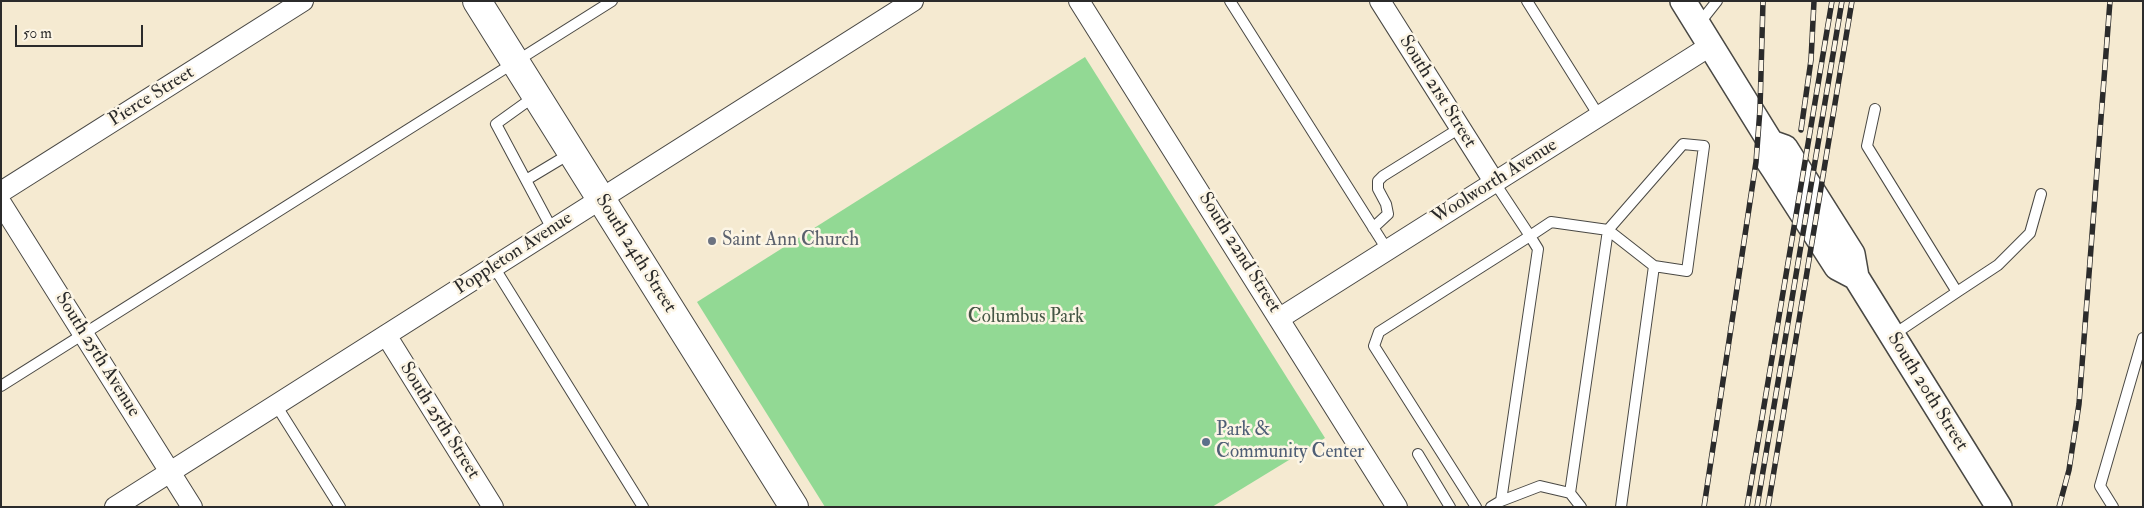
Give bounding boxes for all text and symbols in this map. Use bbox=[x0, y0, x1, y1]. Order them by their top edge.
scale bar bbox=[18, 15, 145, 47]
text: 50 m bbox=[23, 24, 52, 43]
street label: South 21st Street bbox=[1393, 31, 1481, 153]
street label: Pierce Street bbox=[105, 62, 199, 132]
street label: Woolworth Avenue bbox=[1428, 134, 1562, 230]
street label: South 22nd Street bbox=[1193, 189, 1285, 317]
street label: South 24th Street bbox=[589, 191, 681, 317]
street label: Poppleton Avenue bbox=[451, 208, 577, 300]
place label: Saint Ann Church bbox=[722, 230, 859, 252]
marker: Saint Ann Church bbox=[706, 235, 718, 247]
street label: South 25th Avenue bbox=[50, 288, 144, 422]
park label: Columbus Park bbox=[968, 307, 1084, 329]
street label: South 20th Street bbox=[1882, 329, 1972, 455]
street label: South 25th Street bbox=[394, 358, 484, 484]
place label: Park & Community Center bbox=[1216, 420, 1364, 464]
marker: Park & Community Center bbox=[1200, 436, 1212, 448]

